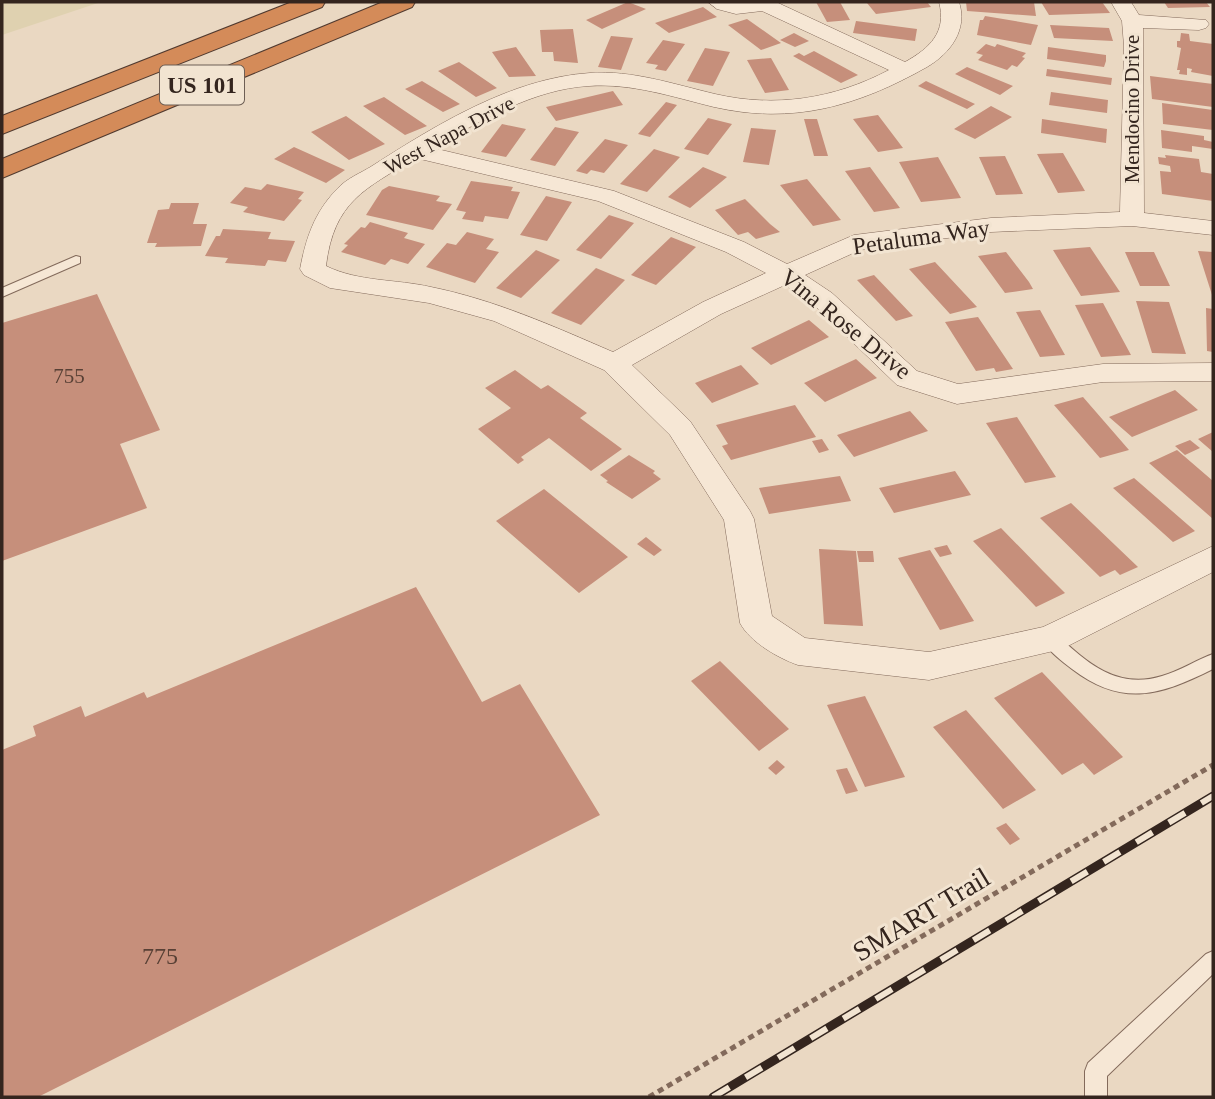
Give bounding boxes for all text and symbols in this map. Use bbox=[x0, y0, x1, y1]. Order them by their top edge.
street label: Mendocino Drive bbox=[1120, 35, 1144, 183]
road number: US 101 bbox=[160, 66, 244, 104]
street label: West Napa Drive bbox=[380, 91, 518, 179]
street label: Petaluma Way bbox=[851, 215, 991, 259]
street label: Vina Rose Drive bbox=[776, 264, 916, 384]
house number: 755 bbox=[53, 364, 85, 388]
street label: SMART Trail bbox=[847, 861, 996, 967]
house number: 775 bbox=[142, 943, 178, 969]

